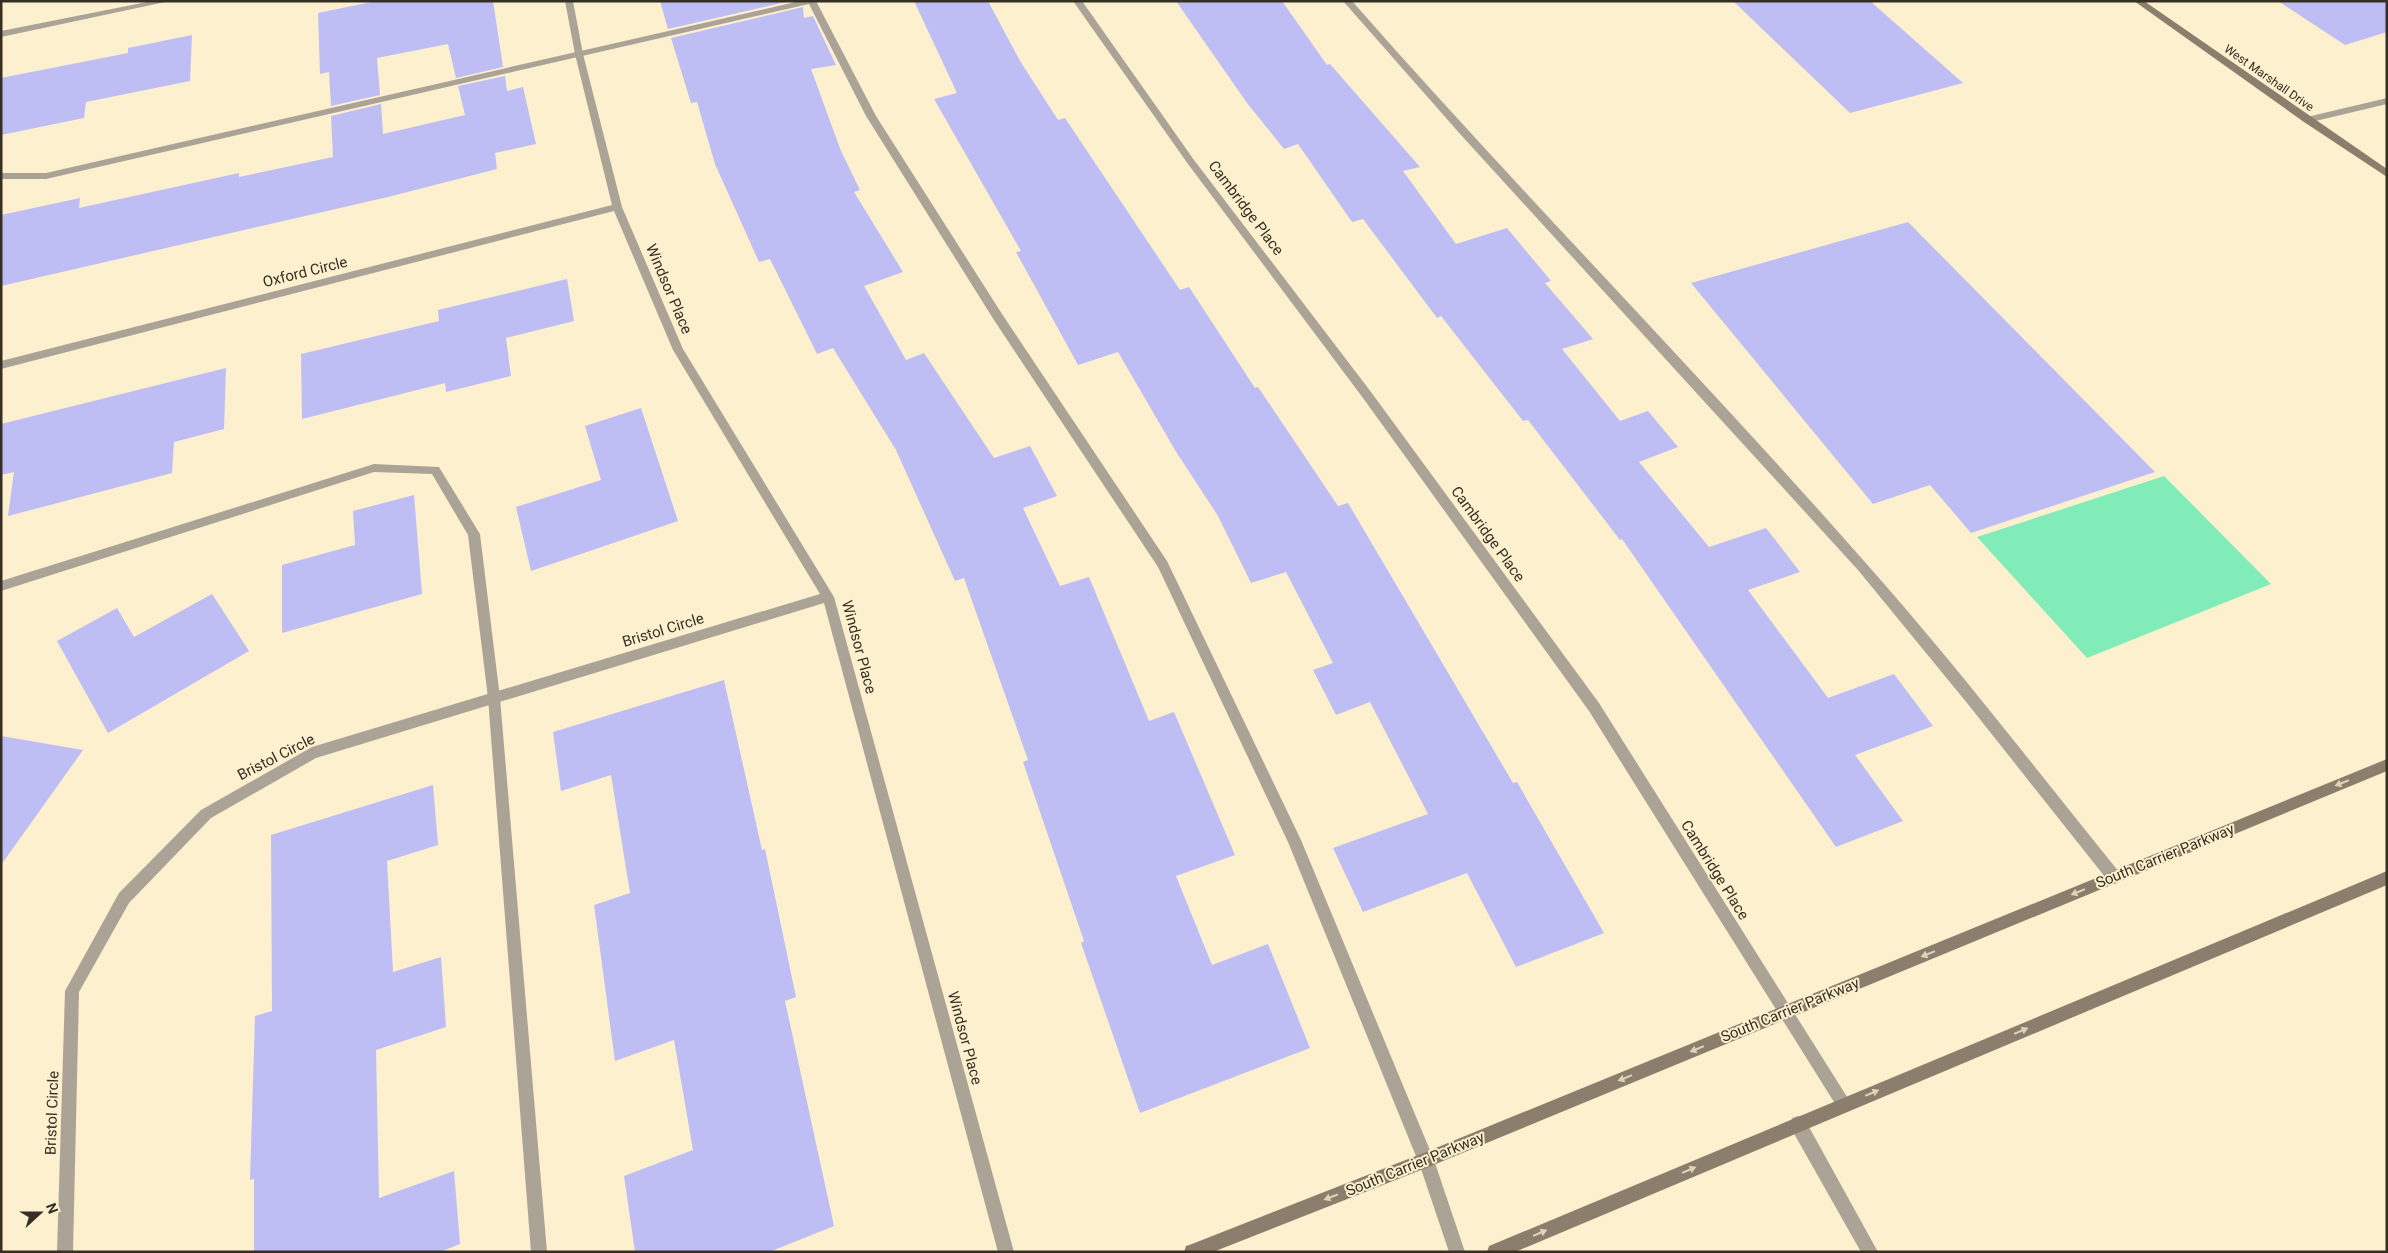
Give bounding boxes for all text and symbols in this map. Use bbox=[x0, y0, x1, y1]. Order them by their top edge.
street label: West Marshall Drive bbox=[2222, 42, 2316, 114]
street label: Cambridge Place bbox=[1205, 157, 1287, 259]
street label: Windsor Place bbox=[642, 241, 696, 337]
street label: Oxford Circle bbox=[261, 253, 349, 291]
street label: Cambridge Place bbox=[1447, 483, 1529, 585]
street label: Windsor Place bbox=[838, 598, 880, 696]
street label: Bristol Circle bbox=[620, 609, 706, 651]
street label: Bristol Circle bbox=[234, 730, 318, 784]
one-way arrow bbox=[2334, 779, 2349, 787]
street label: Cambridge Place bbox=[1677, 817, 1753, 923]
street label: South Carrier Parkway bbox=[2093, 820, 2237, 892]
one-way arrow bbox=[2071, 888, 2085, 896]
one-way arrow bbox=[1921, 950, 1935, 958]
street label: South Carrier Parkway bbox=[1718, 974, 1862, 1046]
street label: Windsor Place bbox=[944, 989, 986, 1087]
one-way arrow bbox=[2014, 1026, 2028, 1034]
one-way arrow bbox=[1689, 1045, 1704, 1053]
street label: Bristol Circle bbox=[42, 1071, 62, 1155]
one-way arrow bbox=[1618, 1075, 1633, 1083]
one-way arrow bbox=[1864, 1089, 1879, 1097]
street label: South Carrier Parkway bbox=[1343, 1128, 1487, 1200]
one-way arrow bbox=[1682, 1166, 1697, 1173]
north arrow bbox=[15, 1188, 65, 1238]
one-way arrow bbox=[1324, 1194, 1339, 1201]
text: N bbox=[43, 1201, 61, 1216]
one-way arrow bbox=[1533, 1228, 1547, 1236]

